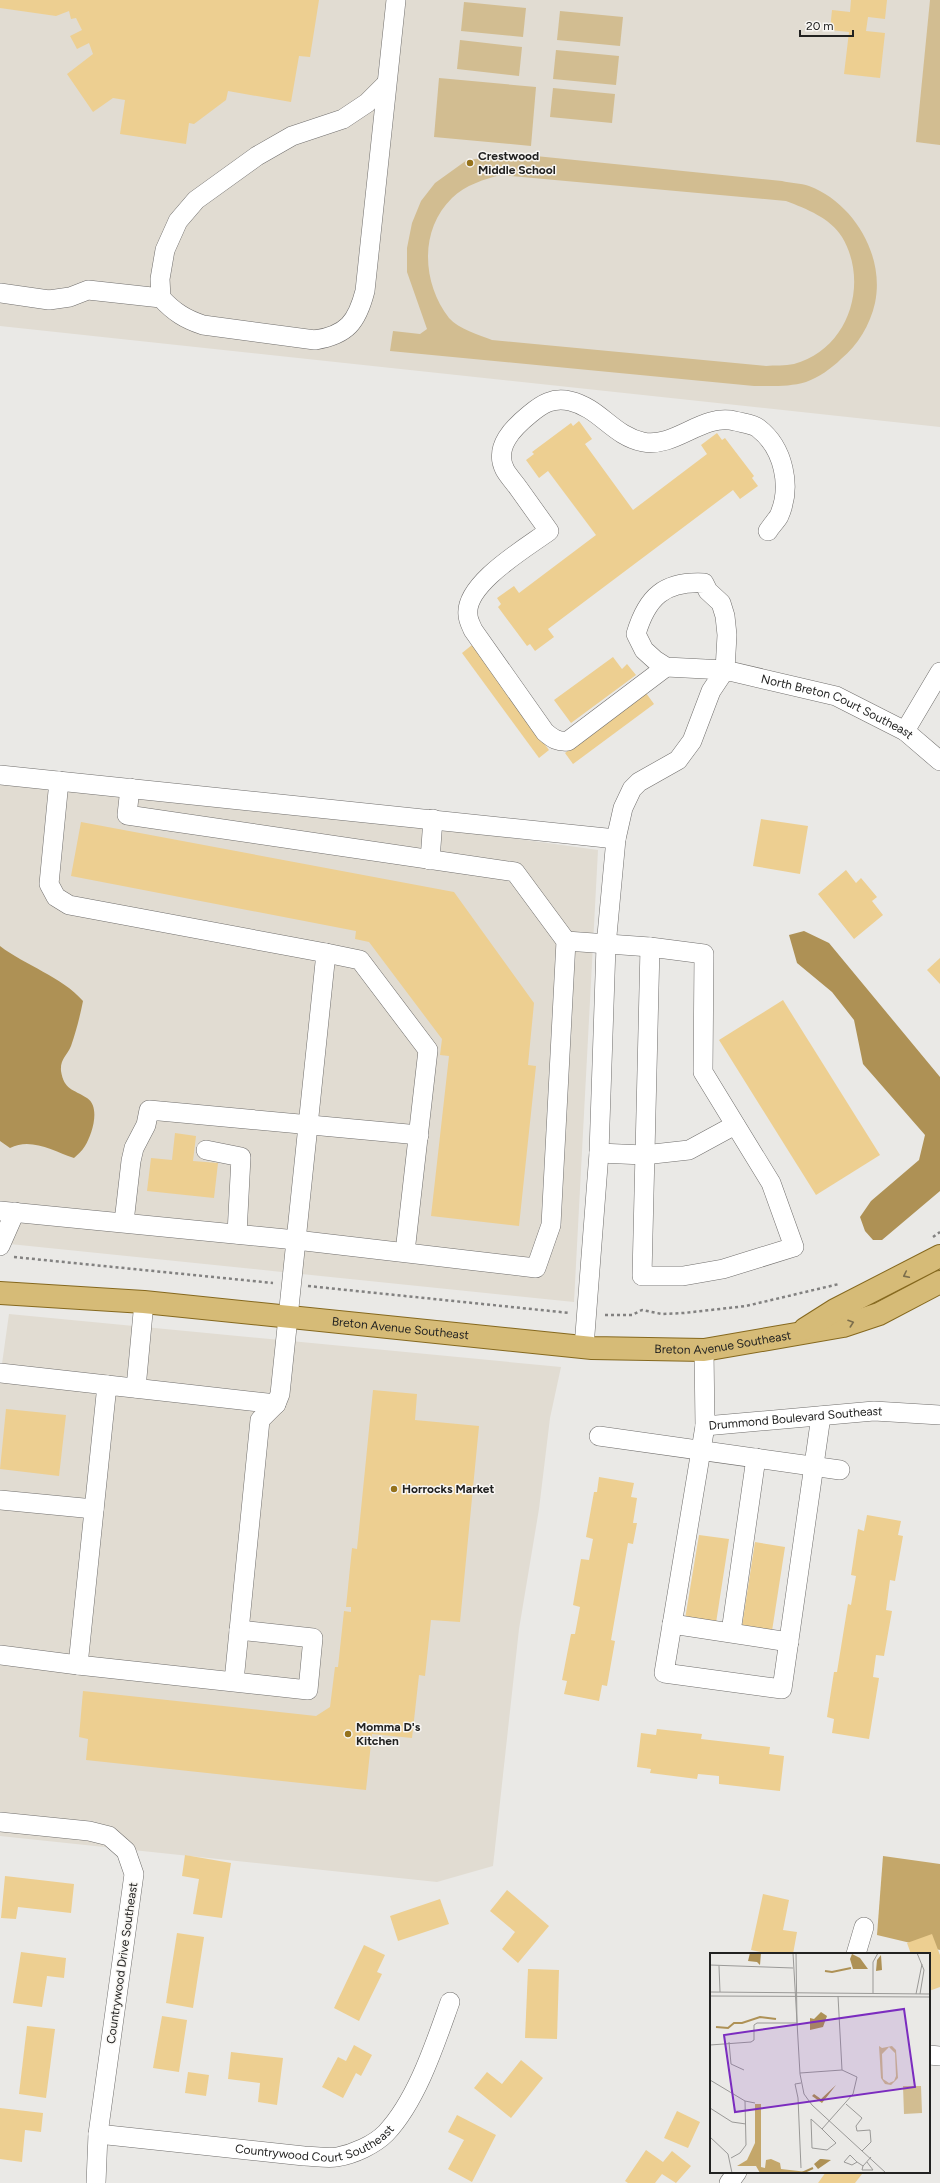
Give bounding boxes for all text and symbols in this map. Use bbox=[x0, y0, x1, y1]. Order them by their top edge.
scale bar bbox=[800, 12, 853, 38]
text: 20 m bbox=[806, 19, 834, 33]
place label: Crestwood Middle School bbox=[478, 149, 556, 177]
marker: Crestwood Middle School bbox=[465, 158, 475, 168]
street label: North Breton Court Southeast bbox=[760, 672, 916, 742]
one-way arrow bbox=[902, 1270, 910, 1278]
street label: Breton Avenue Southeast bbox=[331, 1314, 470, 1342]
one-way arrow bbox=[847, 1320, 854, 1328]
street label: Breton Avenue Southeast bbox=[654, 1328, 793, 1357]
street label: Drummond Boulevard Southeast bbox=[708, 1404, 884, 1433]
place label: Horrocks Market bbox=[402, 1482, 495, 1496]
marker: Horrocks Market bbox=[389, 1484, 399, 1494]
place label: Momma D's Kitchen bbox=[356, 1720, 421, 1748]
marker: Momma D's Kitchen bbox=[343, 1729, 353, 1739]
street label: Countrywood Drive Southeast bbox=[104, 1881, 140, 2045]
inset map bbox=[710, 1953, 930, 2173]
street label: Countrywood Court Southeast bbox=[234, 2122, 397, 2165]

